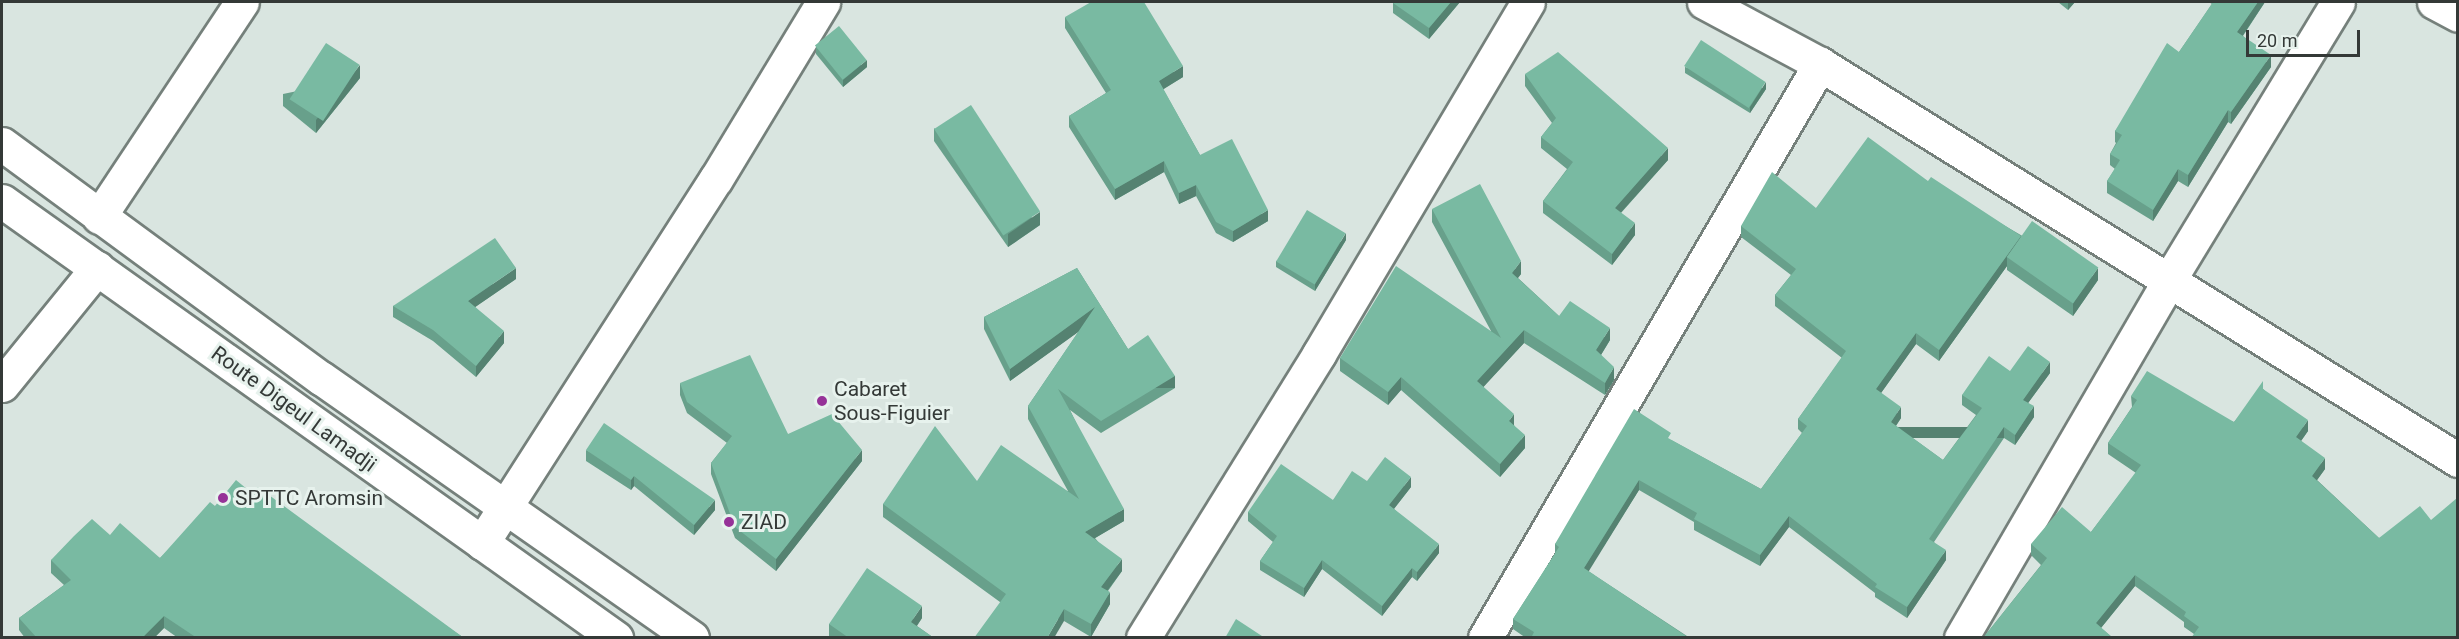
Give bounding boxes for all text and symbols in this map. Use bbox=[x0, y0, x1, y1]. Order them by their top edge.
scale bar bbox=[2249, 18, 2363, 56]
text: 20 m bbox=[2257, 30, 2297, 51]
street label: Route Digeul Lamadji bbox=[207, 341, 381, 477]
place label: Cabaret Sous-Figuier bbox=[834, 376, 950, 426]
marker: Cabaret Sous-Figuier bbox=[815, 394, 829, 408]
place label: SPTTC Aromsin bbox=[235, 485, 383, 511]
marker: SPTTC Aromsin bbox=[216, 491, 230, 505]
place label: ZIAD bbox=[741, 509, 787, 535]
marker: ZIAD bbox=[722, 515, 736, 529]

